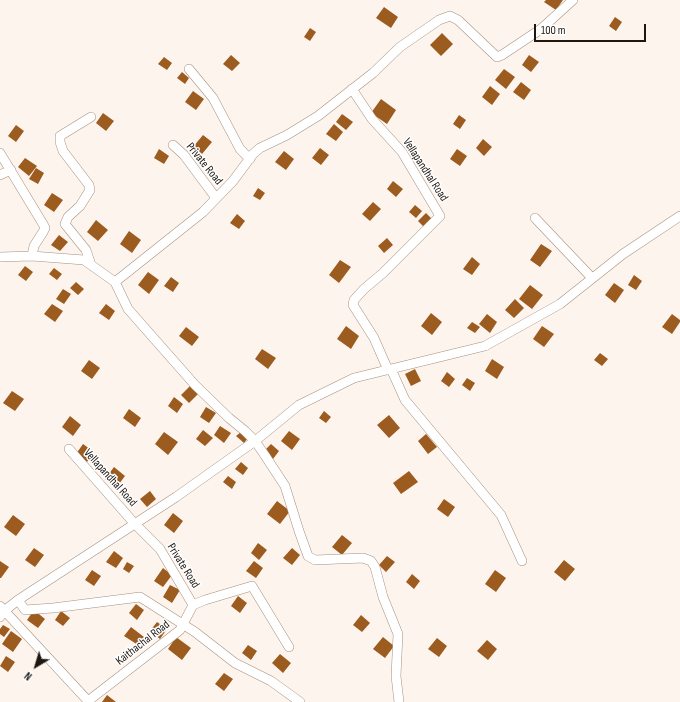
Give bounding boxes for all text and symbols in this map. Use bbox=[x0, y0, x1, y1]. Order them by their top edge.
scale bar bbox=[536, 16, 648, 42]
text: 100 m bbox=[541, 23, 566, 38]
street label: Vellapandhal Road bbox=[399, 136, 451, 204]
street label: Private Road bbox=[183, 140, 225, 188]
street label: Vellapandhal Road bbox=[80, 446, 140, 510]
street label: Private Road bbox=[164, 541, 202, 591]
street label: Kaithachal Road bbox=[113, 618, 173, 668]
north arrow bbox=[16, 646, 56, 686]
text: N bbox=[22, 669, 35, 683]

